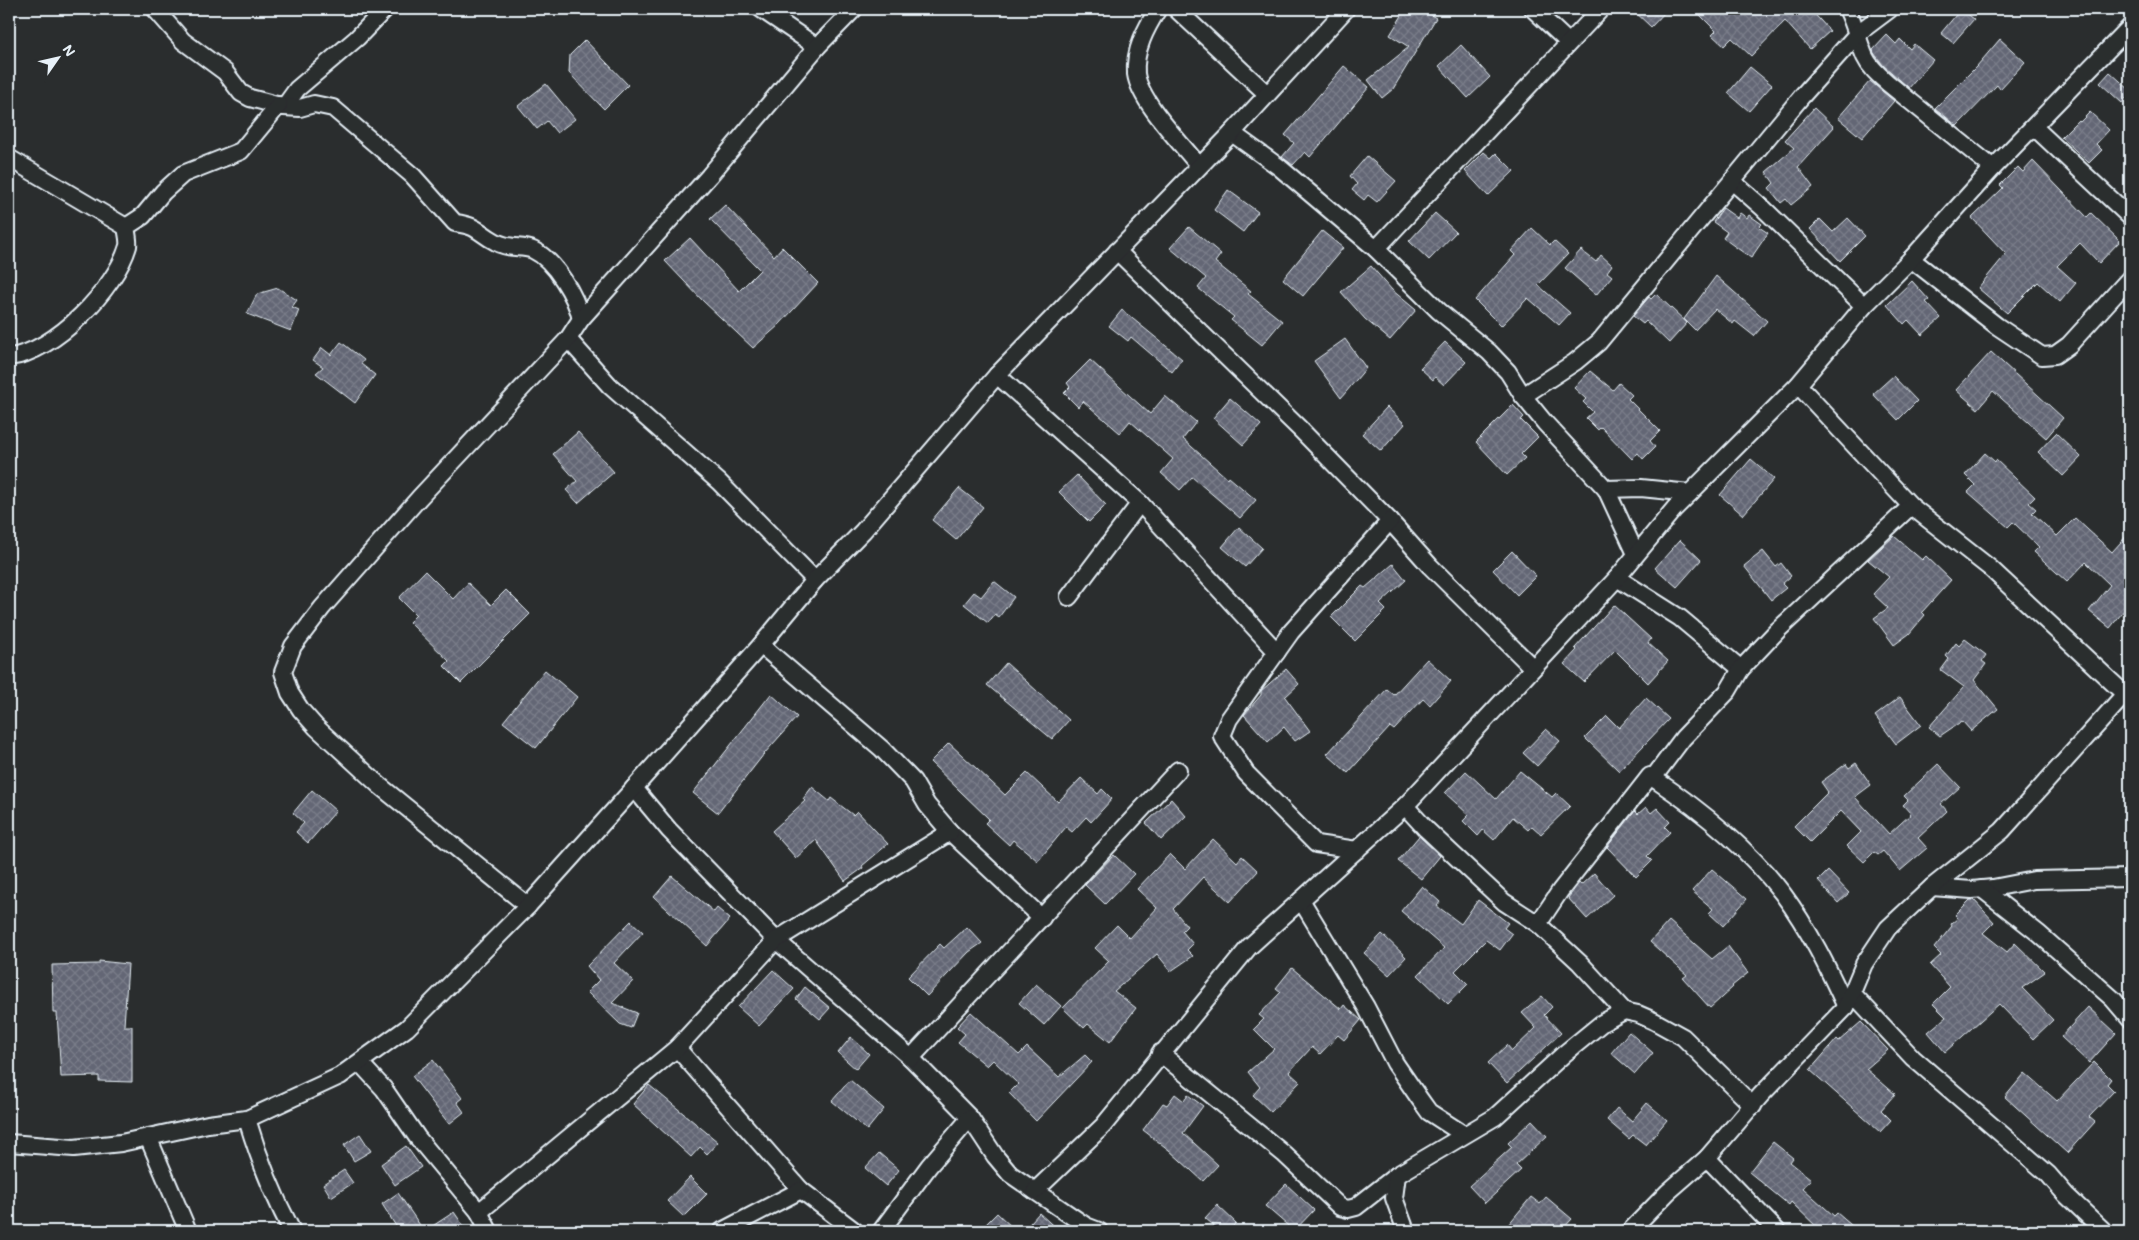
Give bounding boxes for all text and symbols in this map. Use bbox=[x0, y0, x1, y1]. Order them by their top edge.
north arrow bbox=[32, 32, 82, 82]
text: N bbox=[58, 41, 80, 60]

